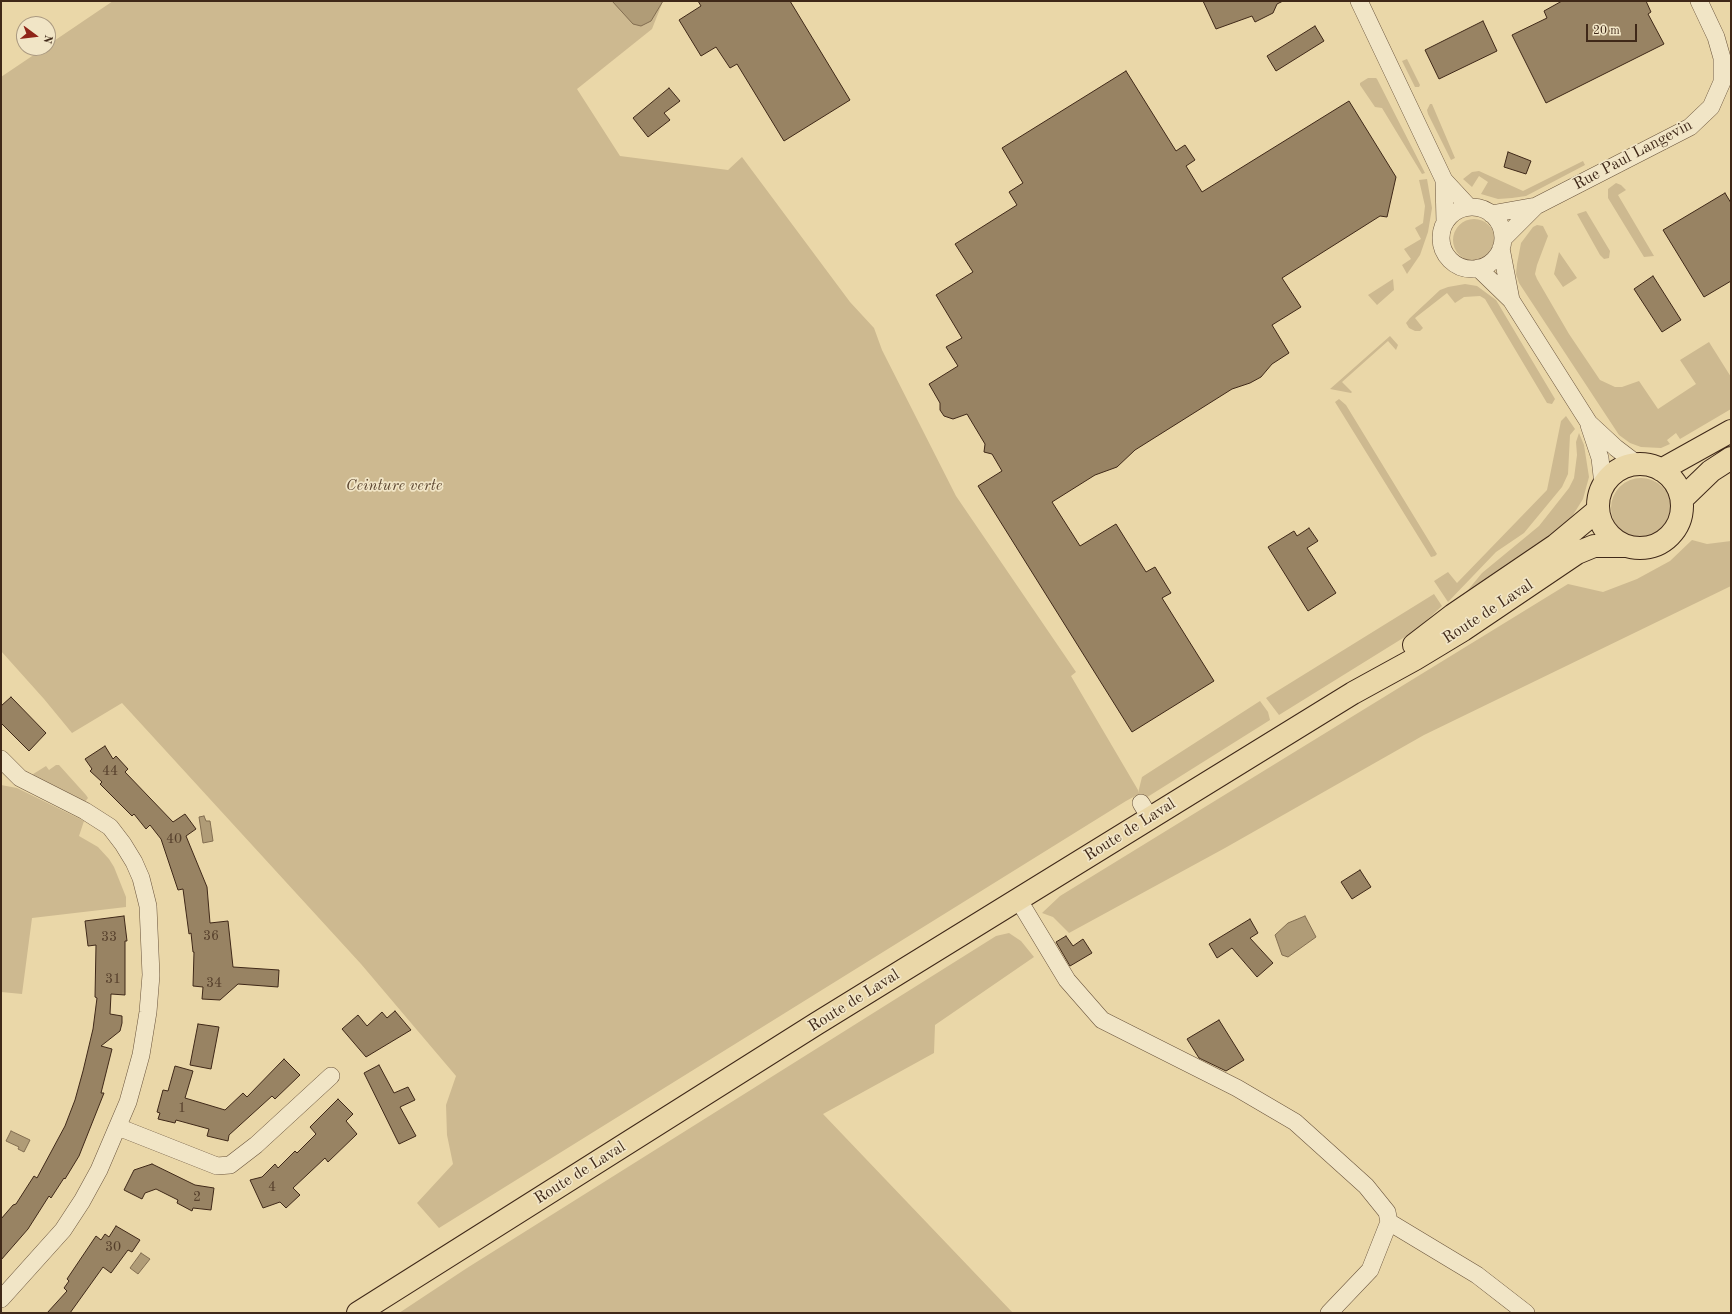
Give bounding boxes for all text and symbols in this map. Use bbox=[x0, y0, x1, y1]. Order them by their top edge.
north arrow bbox=[16, 16, 56, 56]
scale bar bbox=[1588, 16, 1639, 42]
text: 20 m bbox=[1593, 25, 1620, 37]
text: N bbox=[41, 33, 54, 44]
street label: Rue Paul Langevin bbox=[1570, 116, 1696, 194]
park label: Ceinture verte bbox=[346, 476, 442, 496]
street label: Route de Laval bbox=[1439, 576, 1537, 648]
house number: 44 bbox=[102, 763, 118, 779]
street label: Route de Laval bbox=[1081, 794, 1179, 866]
house number: 40 bbox=[166, 831, 182, 847]
house number: 36 bbox=[203, 928, 219, 944]
house number: 33 bbox=[101, 929, 117, 945]
street label: Route de Laval bbox=[805, 965, 903, 1037]
house number: 31 bbox=[105, 971, 121, 987]
house number: 34 bbox=[206, 975, 222, 991]
house number: 1 bbox=[178, 1100, 186, 1116]
street label: Route de Laval bbox=[531, 1137, 629, 1209]
house number: 4 bbox=[268, 1179, 276, 1195]
house number: 2 bbox=[193, 1189, 201, 1205]
house number: 30 bbox=[105, 1239, 121, 1255]

